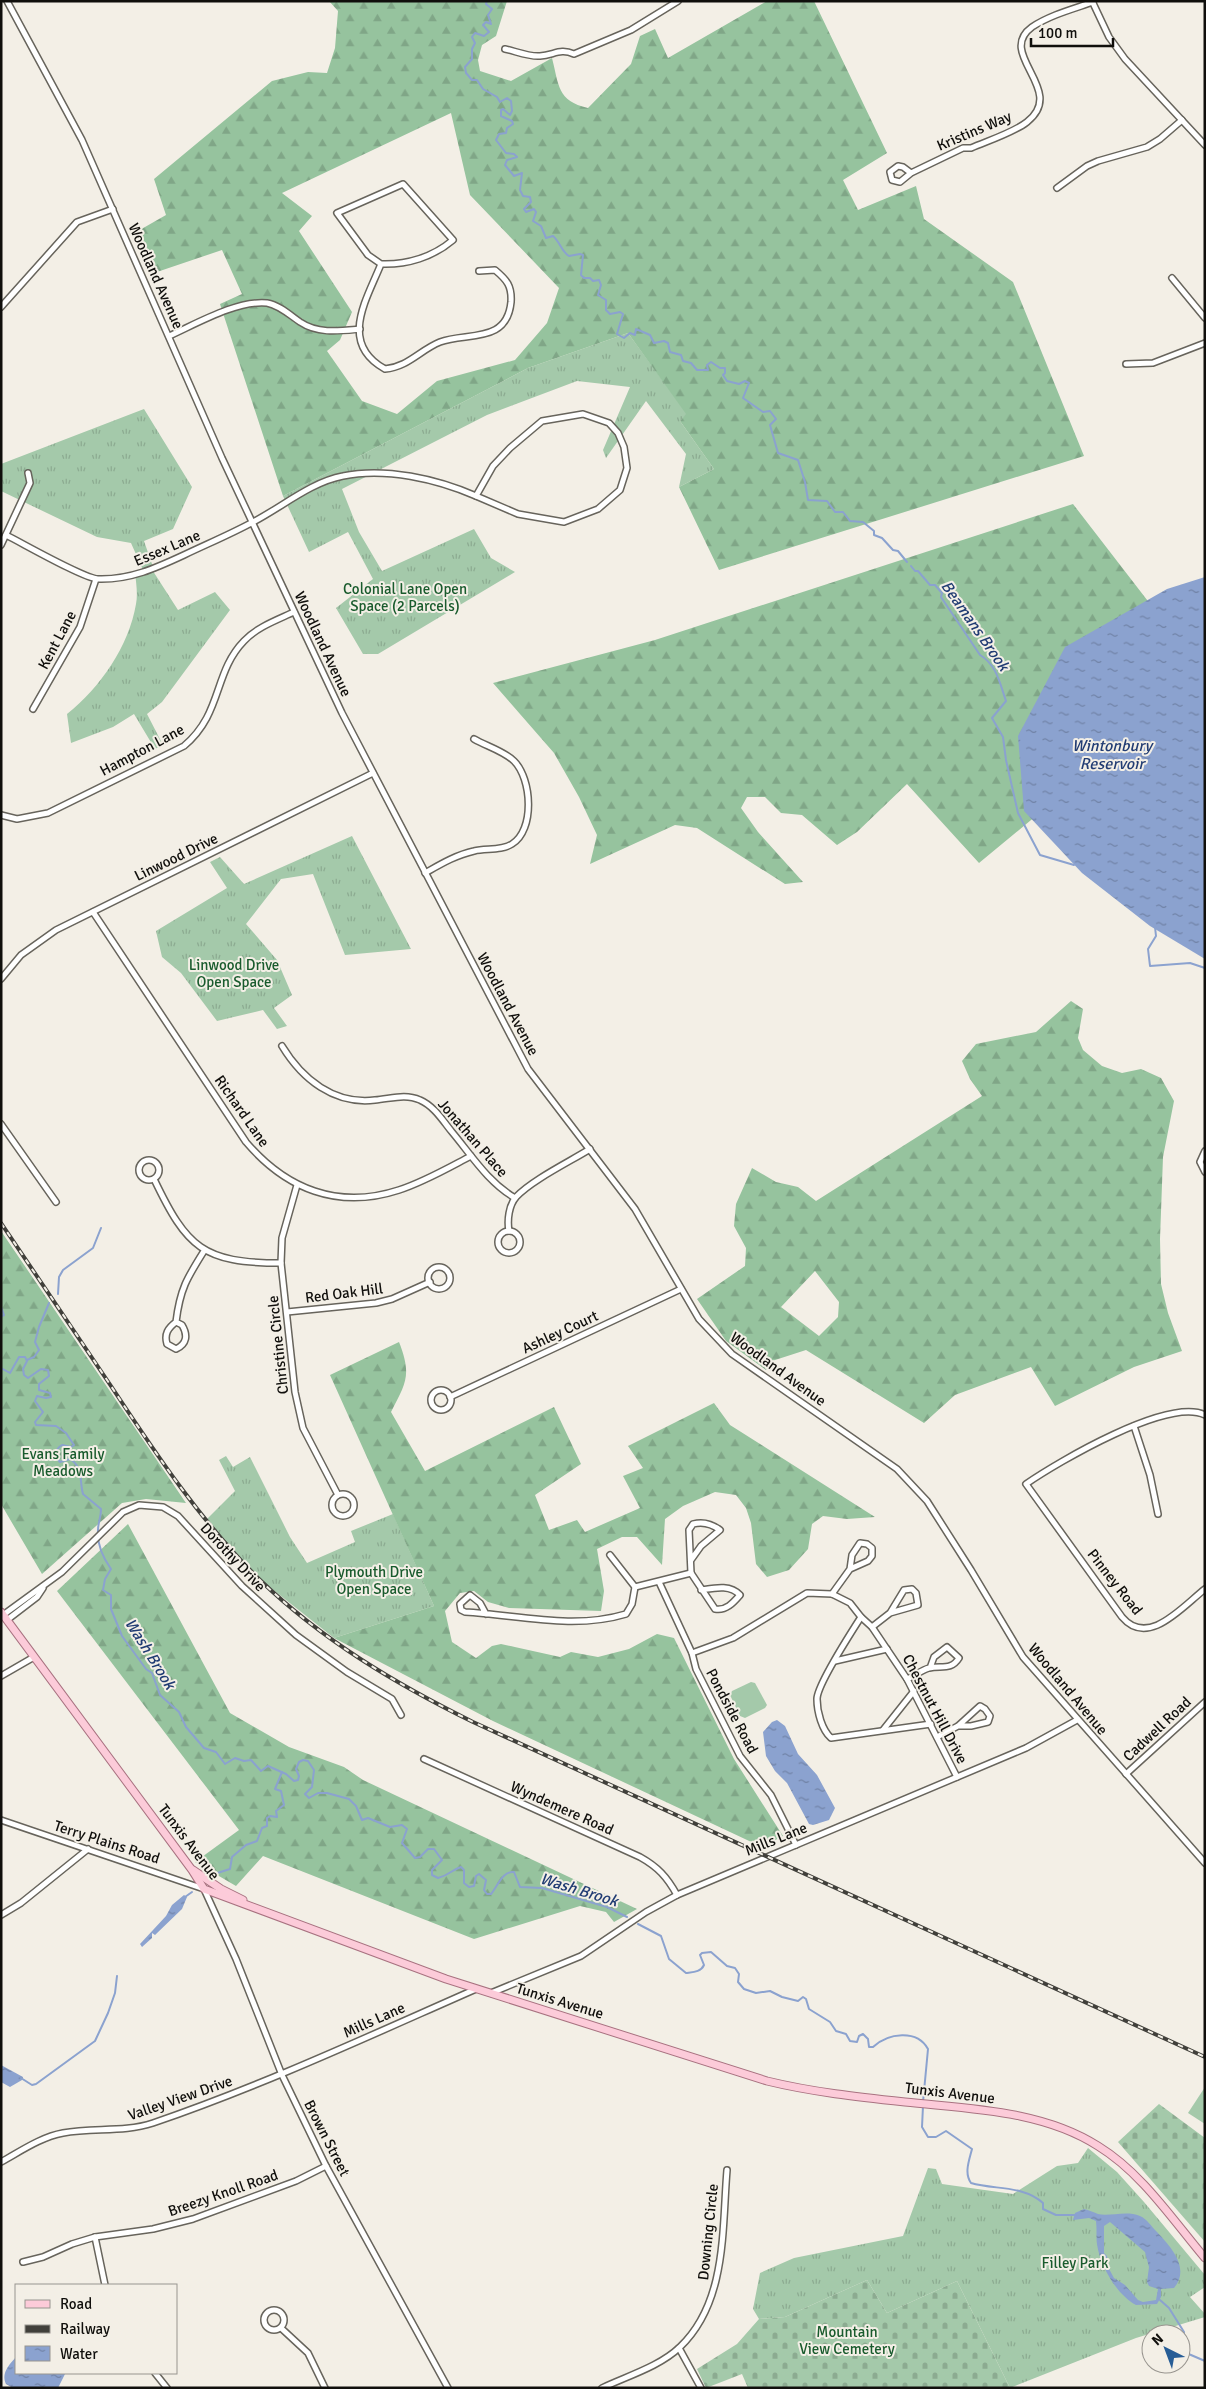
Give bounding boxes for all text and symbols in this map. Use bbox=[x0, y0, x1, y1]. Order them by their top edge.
scale bar bbox=[1031, 15, 1114, 47]
text: 100 m bbox=[1038, 24, 1078, 42]
street label: Kristins Way bbox=[934, 107, 1014, 155]
street label: Woodland Avenue bbox=[125, 220, 187, 332]
street label: Essex Lane bbox=[131, 526, 203, 570]
water label: Beamans Brook bbox=[937, 577, 1015, 677]
park label: Colonial Lane Open Space (2 Parcels) bbox=[343, 580, 467, 615]
street label: Woodland Avenue bbox=[291, 588, 355, 700]
street label: Kent Lane bbox=[34, 608, 80, 672]
street label: Hampton Lane bbox=[97, 720, 187, 780]
water label: Wintonbury Reservoir bbox=[1072, 736, 1155, 774]
street label: Linwood Drive bbox=[131, 829, 221, 885]
street label: Woodland Avenue bbox=[473, 949, 543, 1059]
park label: Linwood Drive Open Space bbox=[189, 956, 279, 991]
street label: Richard Lane bbox=[211, 1072, 273, 1150]
street label: Jonathan Place bbox=[434, 1095, 512, 1181]
street label: Red Oak Hill bbox=[304, 1279, 384, 1307]
street label: Christine Circle bbox=[264, 1295, 292, 1395]
street label: Ashley Court bbox=[519, 1307, 601, 1357]
street label: Woodland Avenue bbox=[727, 1328, 829, 1410]
park label: Evans Family Meadows bbox=[22, 1445, 104, 1480]
street label: Dorothy Drive bbox=[197, 1519, 269, 1595]
street label: Pinney Road bbox=[1084, 1545, 1146, 1619]
park label: Plymouth Drive Open Space bbox=[325, 1563, 423, 1598]
water label: Wash Brook bbox=[120, 1615, 181, 1695]
street label: Woodland Avenue bbox=[1024, 1640, 1112, 1738]
street label: Chestnut Hill Drive bbox=[899, 1651, 971, 1767]
street label: Pondside Road bbox=[702, 1665, 762, 1757]
street label: Cadwell Road bbox=[1119, 1693, 1195, 1765]
street label: Wyndemere Road bbox=[508, 1777, 616, 1839]
street label: Tunxis Avenue bbox=[155, 1801, 223, 1883]
street label: Terry Plains Road bbox=[52, 1816, 162, 1868]
street label: Mills Lane bbox=[742, 1818, 810, 1860]
water label: Wash Brook bbox=[538, 1869, 622, 1912]
street label: Tunxis Avenue bbox=[514, 1979, 606, 2023]
street label: Mills Lane bbox=[340, 1998, 408, 2042]
street label: Valley View Drive bbox=[125, 2072, 235, 2124]
street label: Tunxis Avenue bbox=[904, 2079, 996, 2107]
street label: Brown Street bbox=[300, 2097, 354, 2179]
street label: Breezy Knoll Road bbox=[166, 2166, 280, 2220]
street label: Downing Circle bbox=[694, 2183, 722, 2281]
park label: Filley Park bbox=[1042, 2254, 1109, 2272]
legend bbox=[15, 2284, 178, 2374]
text: Road bbox=[60, 2295, 92, 2313]
text: Railway bbox=[60, 2320, 110, 2338]
park label: Mountain View Cemetery bbox=[799, 2323, 895, 2358]
north arrow bbox=[1141, 2324, 1191, 2374]
text: N bbox=[1148, 2330, 1167, 2349]
text: Water bbox=[60, 2345, 98, 2363]

